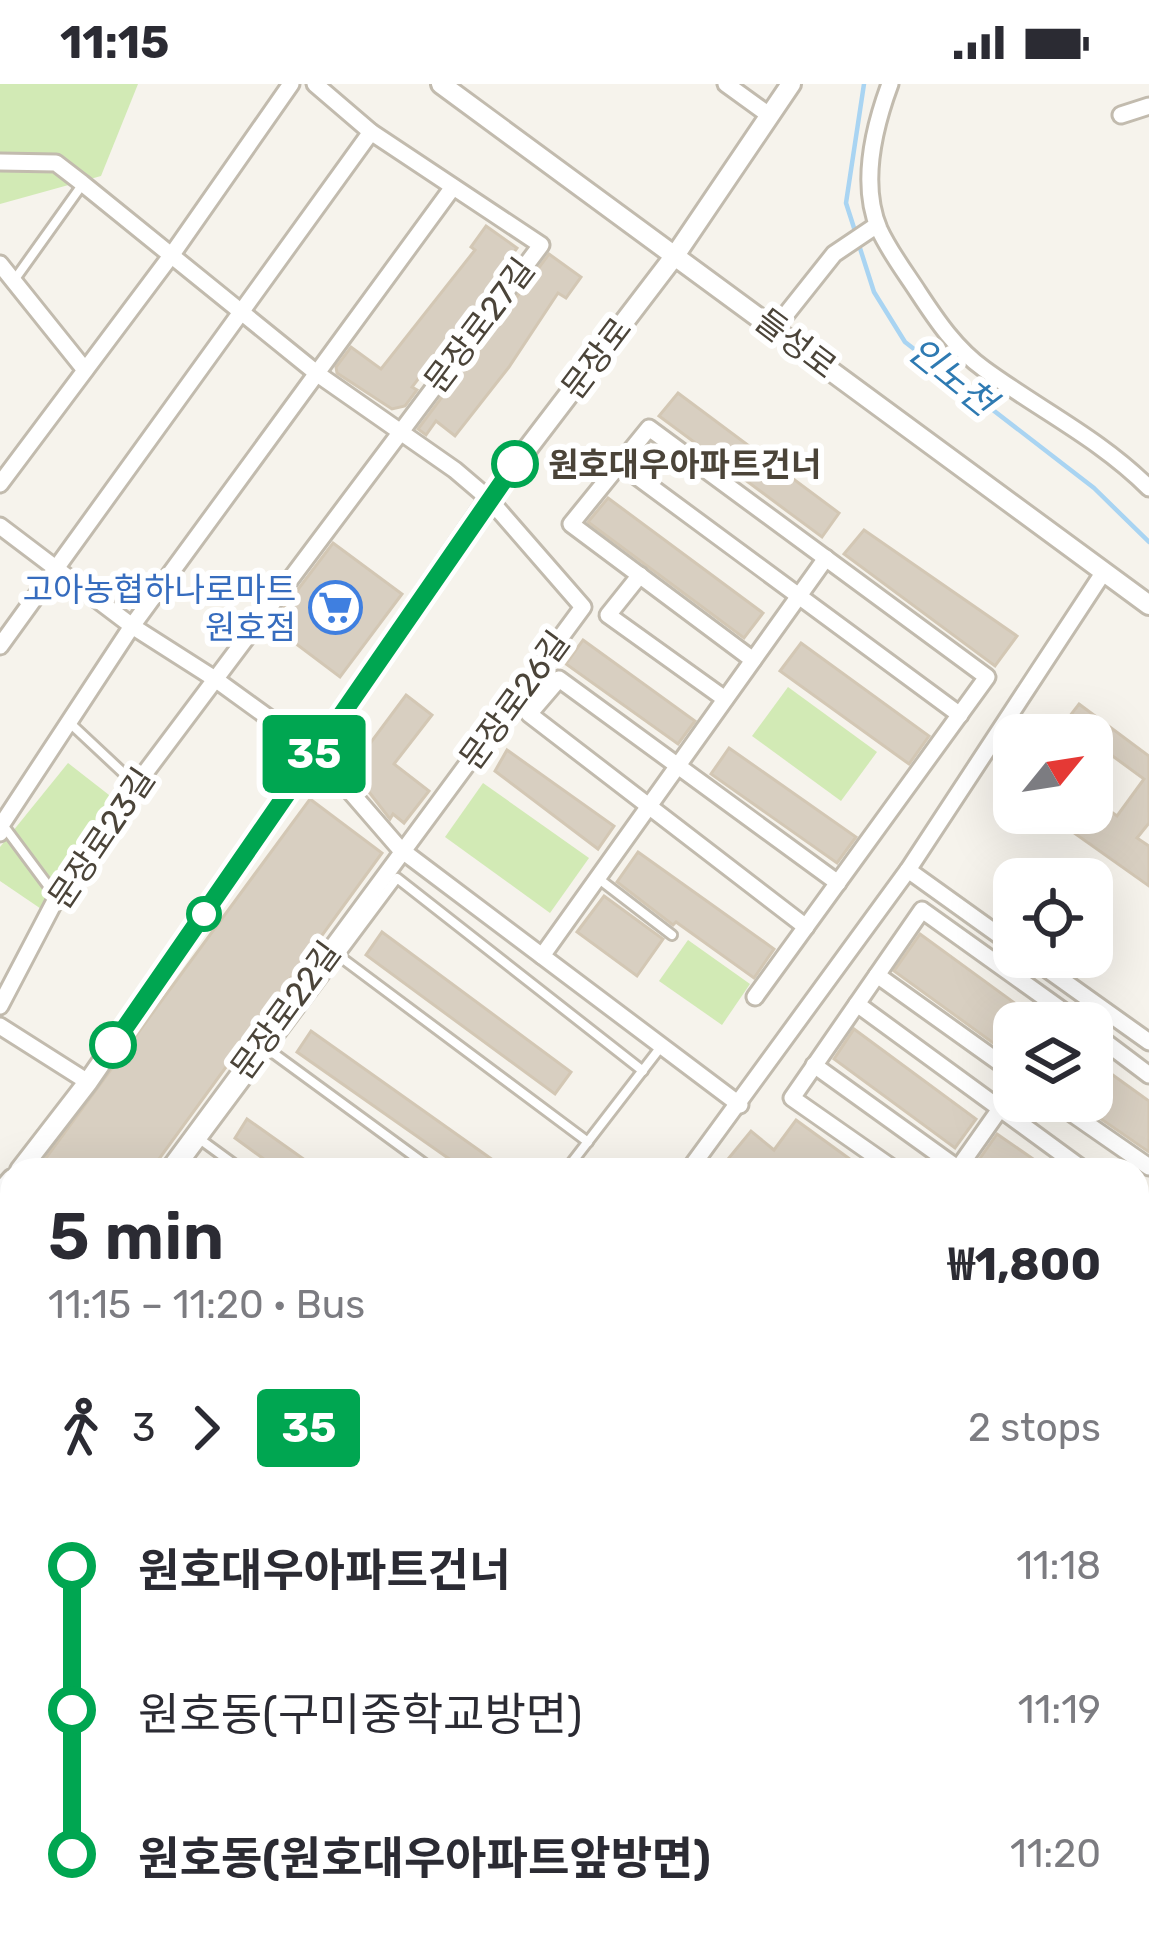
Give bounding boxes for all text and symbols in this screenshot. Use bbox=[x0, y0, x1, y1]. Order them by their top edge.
text: 11:15 bbox=[60, 16, 169, 69]
street label: 문장로27길 bbox=[416, 251, 542, 400]
street label: 들성로 bbox=[748, 300, 844, 386]
street label: 문장로 bbox=[553, 310, 639, 406]
water label: 인노천 bbox=[900, 328, 1007, 427]
marker: 원호대우아파트건너 bbox=[493, 442, 537, 486]
place label: 원호대우아파트건너 bbox=[548, 445, 821, 484]
place label: 고아농협하나로마트 원호점 bbox=[23, 570, 296, 647]
supermarket icon: 고아농협하나로마트 원호점 bbox=[307, 580, 363, 636]
street label: 문장로26길 bbox=[451, 624, 577, 777]
north arrow bbox=[993, 714, 1113, 834]
map controls bbox=[993, 714, 1113, 1122]
line badge: 35 bbox=[260, 715, 368, 793]
text: 35 bbox=[287, 729, 341, 779]
street label: 문장로23길 bbox=[40, 761, 162, 916]
button: locate bbox=[993, 858, 1113, 978]
unlabelled marker bbox=[188, 898, 220, 930]
street label: 문장로22길 bbox=[223, 934, 348, 1087]
button: layers bbox=[993, 1002, 1113, 1122]
unlabelled marker bbox=[91, 1023, 135, 1067]
text: 5 min bbox=[48, 1197, 224, 1276]
text: ₩1,800 bbox=[948, 1238, 1101, 1291]
text: 11:15 – 11:20 · Bus bbox=[48, 1282, 365, 1328]
icon: walk bbox=[48, 1395, 114, 1461]
icon: forward bbox=[173, 1395, 239, 1461]
text: 35 bbox=[281, 1403, 336, 1453]
text: 3 bbox=[132, 1405, 155, 1451]
text: 2 stops bbox=[968, 1405, 1101, 1451]
text: 11:18 bbox=[1016, 1543, 1101, 1589]
text: 원호대우아파트건너 bbox=[138, 1544, 511, 1597]
text: 11:19 bbox=[1018, 1687, 1101, 1733]
text: 원호동(구미중학교방면) bbox=[138, 1688, 583, 1741]
text: 11:20 bbox=[1010, 1831, 1101, 1877]
text: 원호동(원호대우아파트앞방면) bbox=[138, 1832, 711, 1885]

